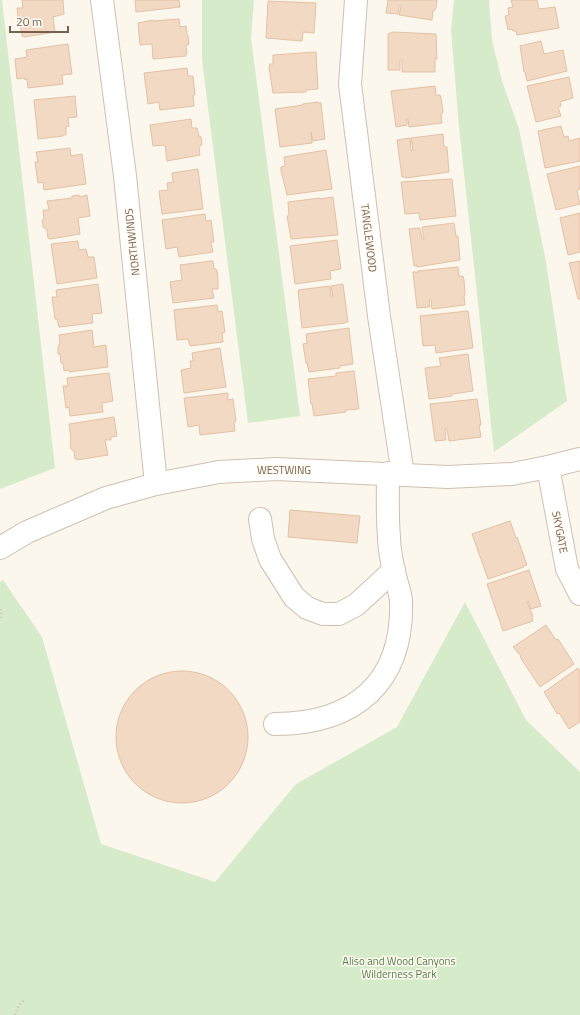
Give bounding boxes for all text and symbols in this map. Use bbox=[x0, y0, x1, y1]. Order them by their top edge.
scale bar bbox=[10, 8, 68, 34]
text: 20 m bbox=[16, 12, 42, 31]
street label: TANGLEWOOD bbox=[357, 203, 381, 273]
street label: NORTHWINDS bbox=[121, 208, 143, 276]
street label: WESTWING bbox=[257, 462, 311, 478]
street label: SKYGATE bbox=[548, 510, 572, 554]
park label: Aliso and Wood Canyons Wilderness Park bbox=[342, 953, 456, 982]

